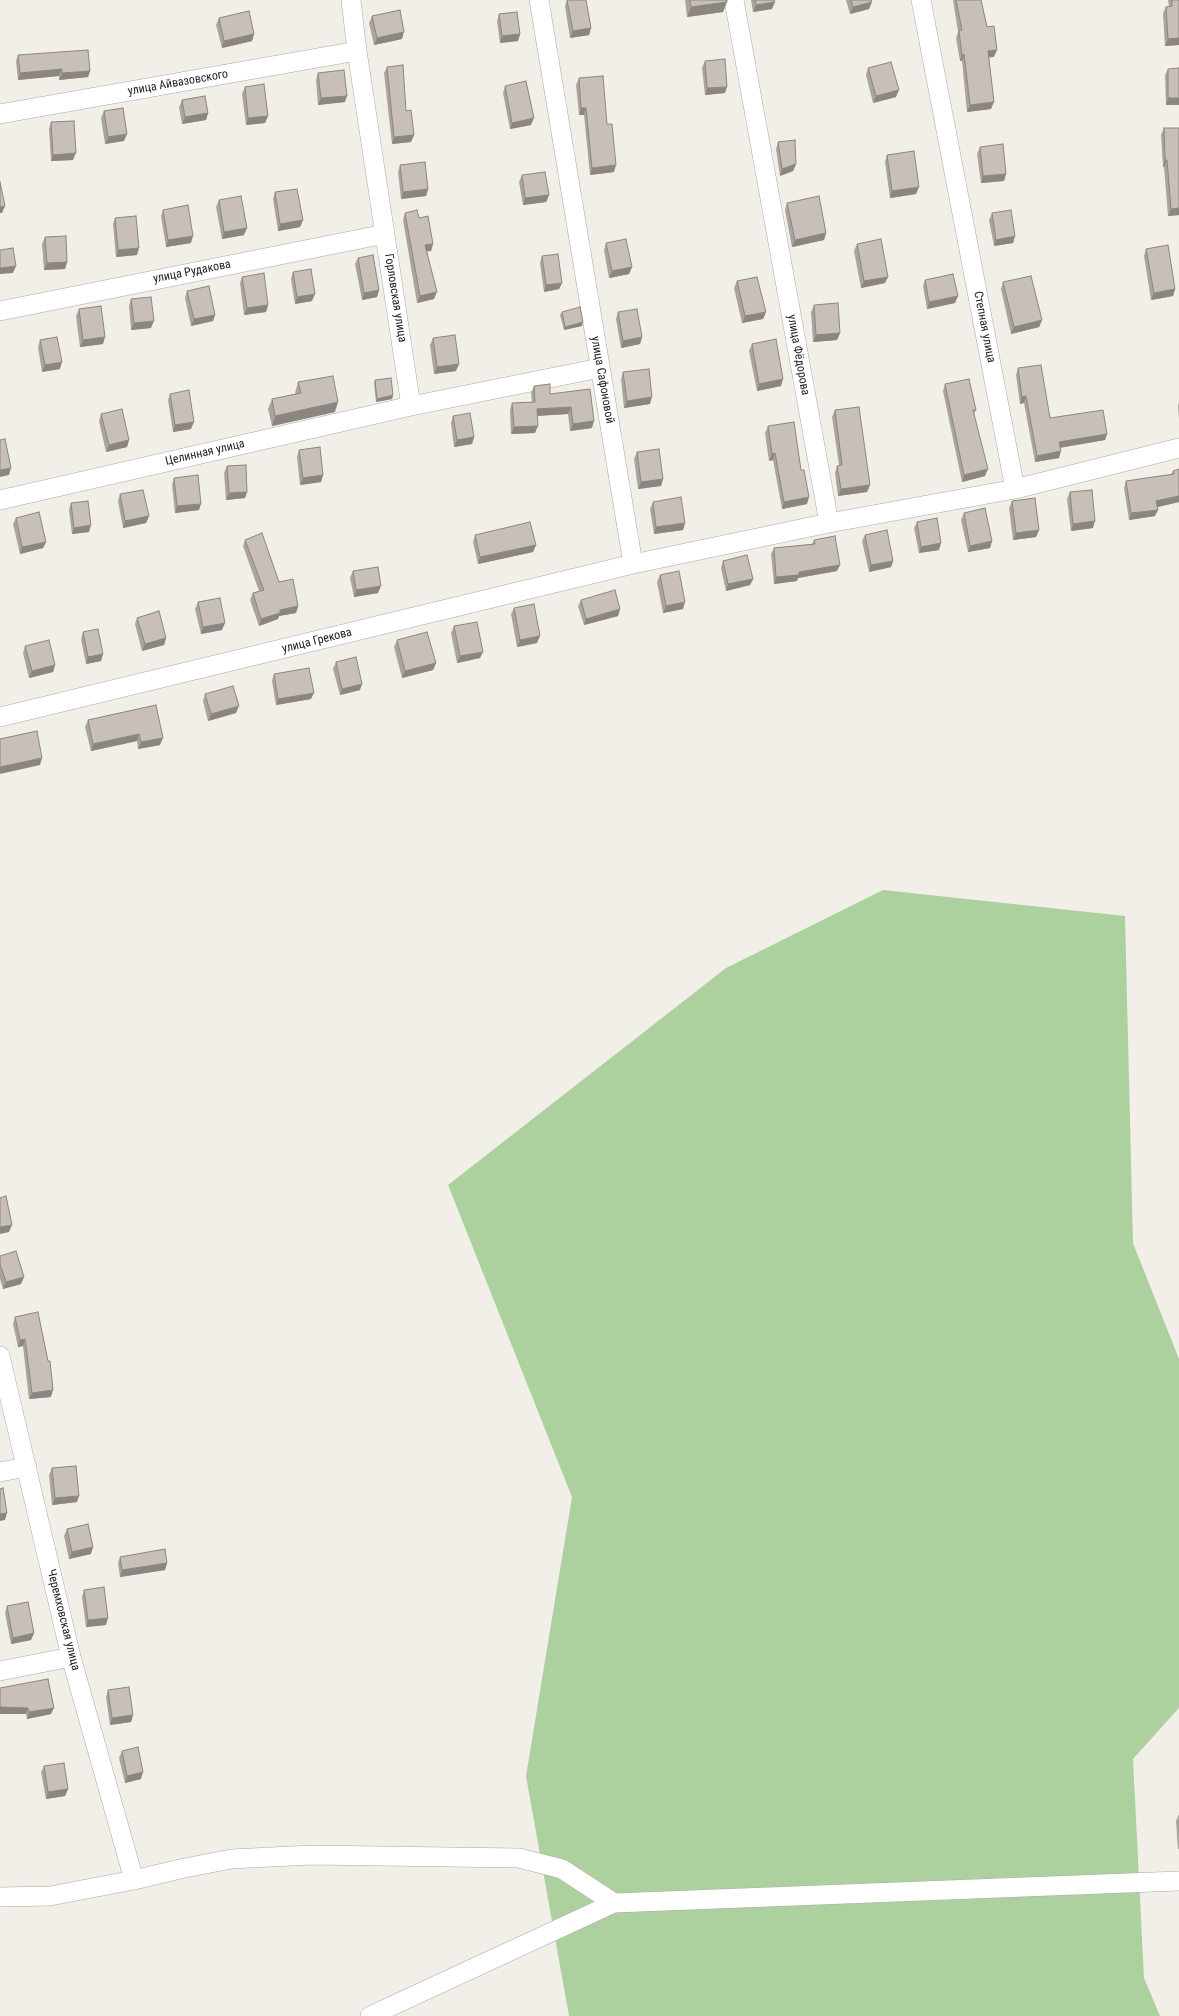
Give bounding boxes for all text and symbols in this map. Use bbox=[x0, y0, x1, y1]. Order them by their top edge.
street label: улица Айвазовского bbox=[127, 67, 229, 99]
street label: Горловская улица bbox=[381, 253, 409, 343]
street label: улица Рудакова bbox=[152, 257, 232, 287]
street label: Степная улица bbox=[970, 290, 998, 364]
street label: улица Фёдорова bbox=[784, 314, 812, 396]
street label: улица Сафоновой bbox=[587, 335, 617, 425]
street label: Целинная улица bbox=[164, 437, 246, 469]
street label: улица Грекова bbox=[281, 625, 353, 657]
street label: Черемховская улица bbox=[43, 1568, 83, 1672]

